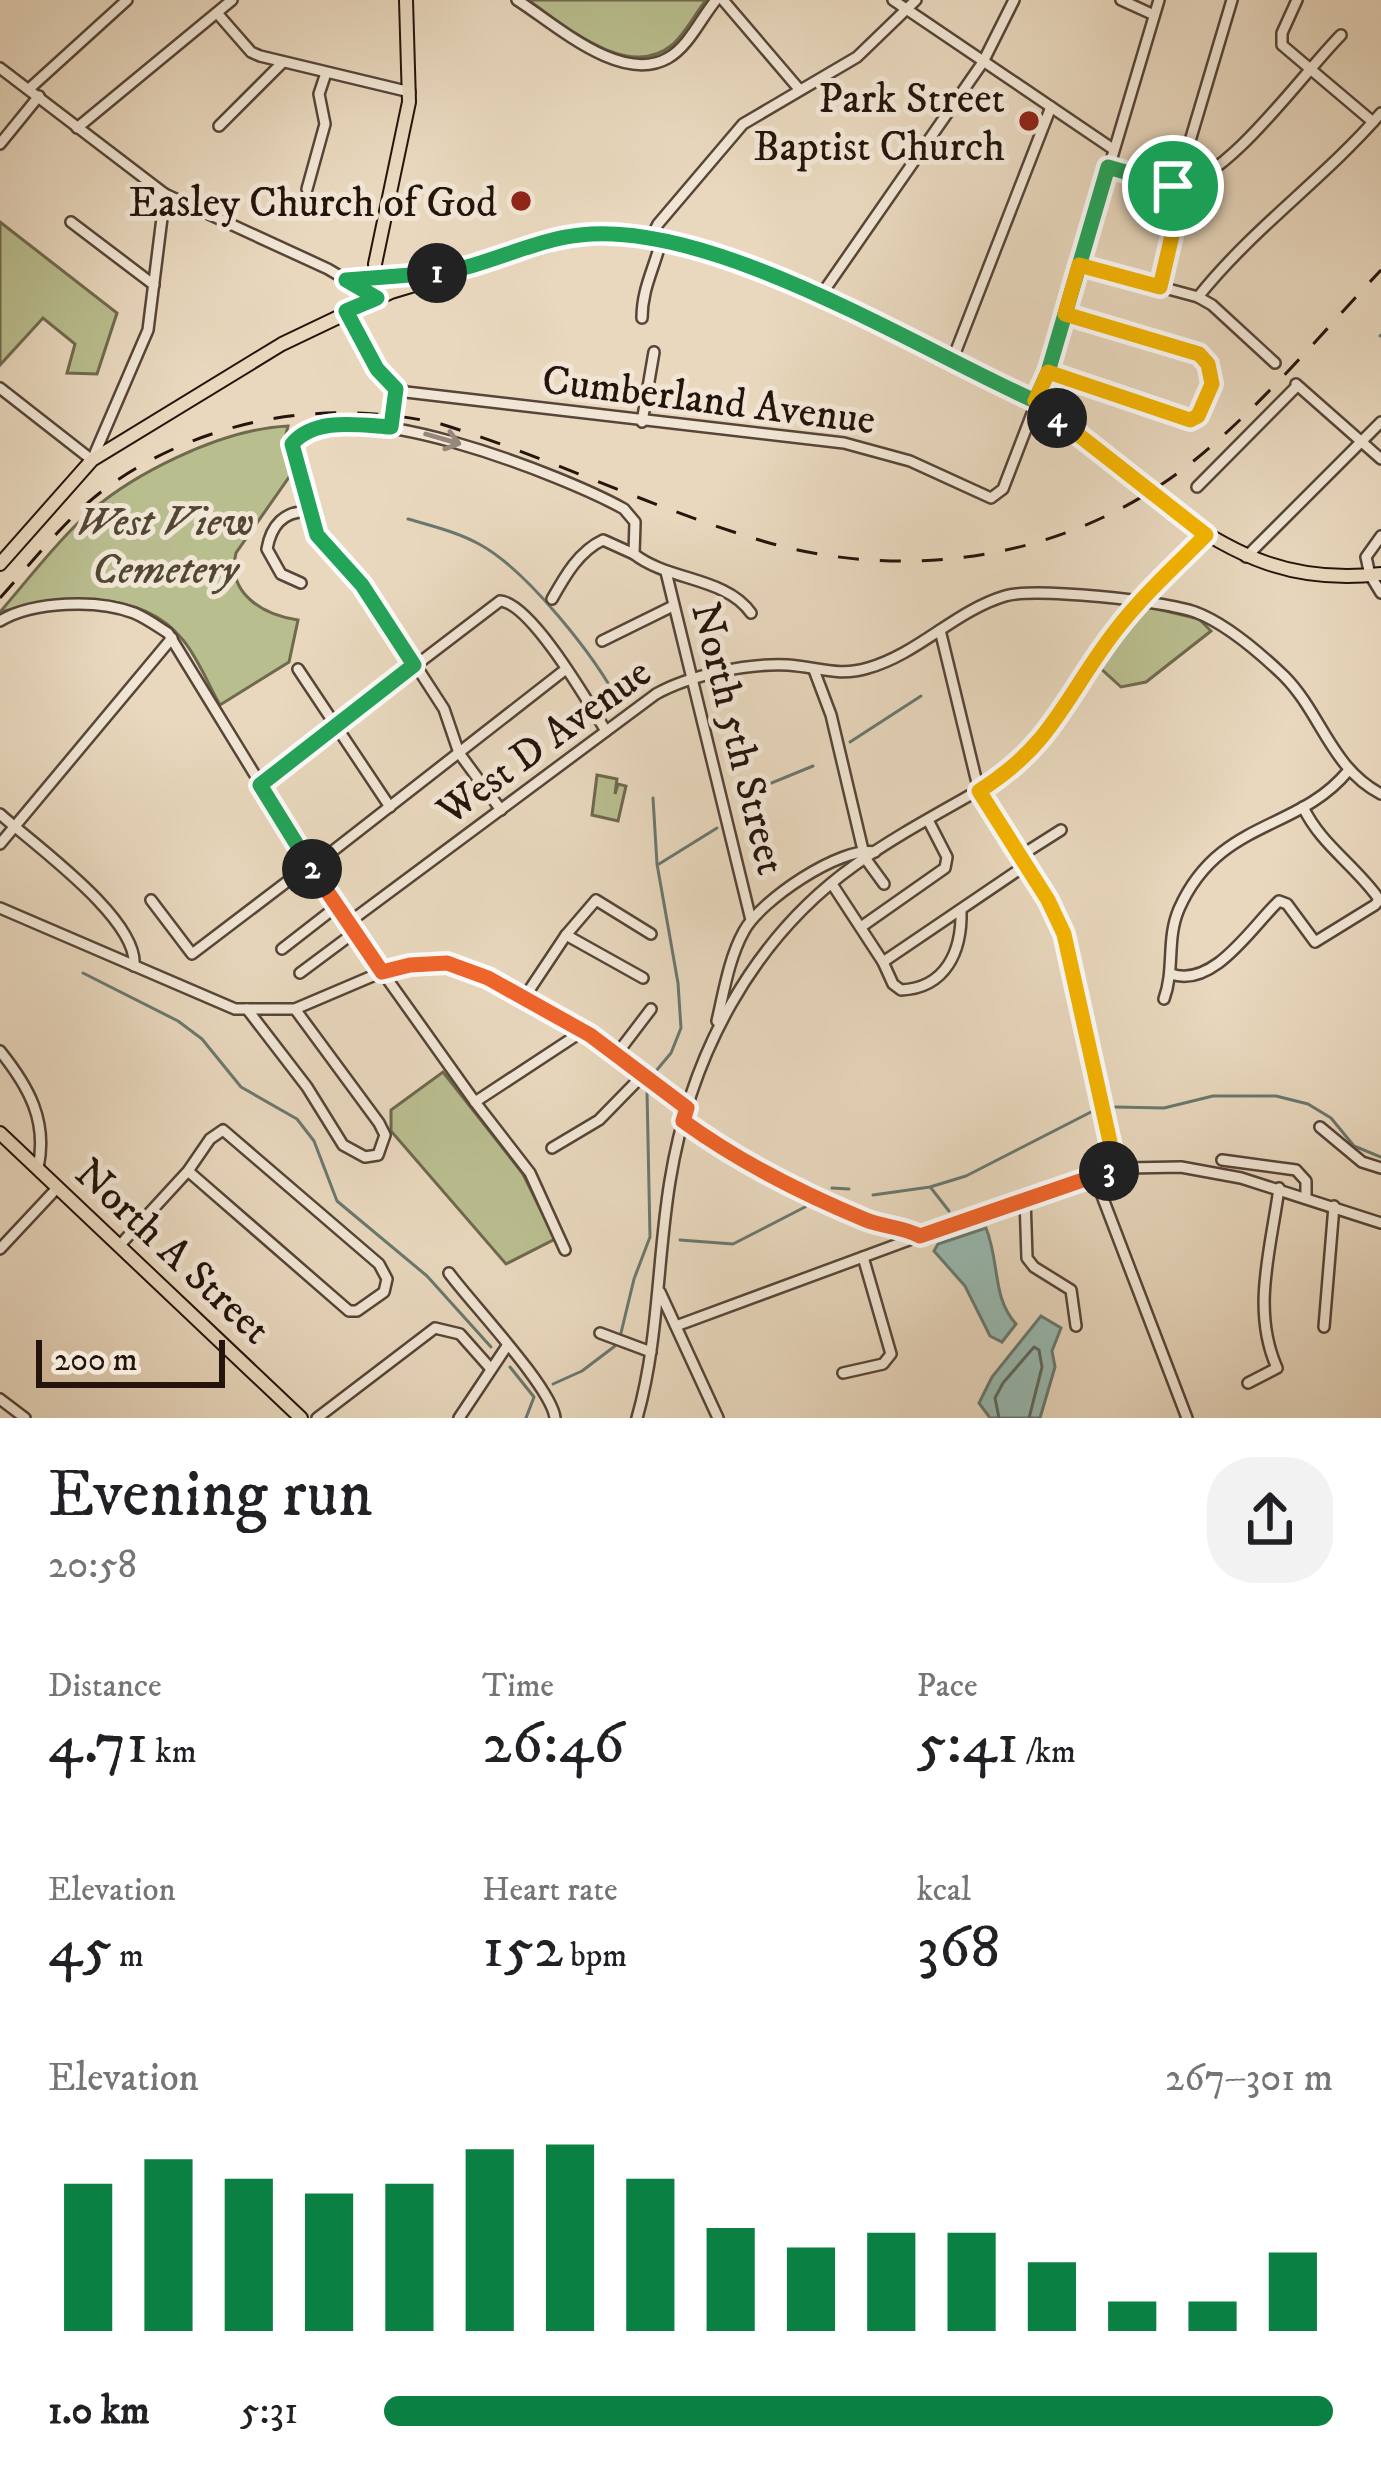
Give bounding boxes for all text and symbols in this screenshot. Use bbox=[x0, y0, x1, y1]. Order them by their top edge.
place label: Park Street Baptist Church bbox=[753, 74, 1005, 174]
marker: Park Street Baptist Church bbox=[1016, 108, 1042, 134]
pin bbox=[1122, 135, 1224, 237]
icon: arrive bbox=[1140, 153, 1206, 219]
place label: Easley Church of God bbox=[129, 178, 497, 230]
marker: Easley Church of God bbox=[508, 188, 534, 214]
pin: 1 bbox=[407, 243, 467, 303]
text: 1 bbox=[431, 252, 443, 293]
street label: Cumberland Avenue bbox=[539, 355, 878, 447]
pin: 4 bbox=[1027, 388, 1087, 448]
text: 4 bbox=[1048, 397, 1067, 438]
one-way arrow bbox=[423, 430, 461, 452]
park label: West View Cemetery bbox=[76, 497, 254, 597]
street label: North 5th Street bbox=[678, 597, 796, 880]
street label: West D Avenue bbox=[427, 647, 662, 838]
pin: 2 bbox=[282, 839, 342, 899]
text: 2 bbox=[304, 848, 320, 889]
pin: 3 bbox=[1079, 1141, 1139, 1201]
street label: North A Street bbox=[63, 1148, 281, 1356]
text: 3 bbox=[1103, 1150, 1115, 1191]
scale bar bbox=[36, 1334, 225, 1387]
text: 200 m bbox=[54, 1340, 138, 1381]
text: Evening run bbox=[48, 1455, 373, 1537]
button: share bbox=[1207, 1457, 1333, 1583]
text: 20:58 bbox=[48, 1541, 137, 1590]
text: Distance bbox=[48, 1666, 162, 1707]
text: Time bbox=[482, 1666, 554, 1707]
text: Pace bbox=[917, 1666, 978, 1707]
text: 4.71 bbox=[48, 1707, 148, 1782]
text: 26:46 bbox=[482, 1707, 624, 1782]
text: 5:41 bbox=[917, 1707, 1019, 1782]
text: km bbox=[148, 1732, 197, 1773]
text: /km bbox=[1019, 1732, 1076, 1773]
text: Elevation bbox=[48, 1870, 176, 1911]
text: Heart rate bbox=[482, 1870, 618, 1911]
text: kcal bbox=[917, 1870, 971, 1911]
text: 45 bbox=[48, 1911, 112, 1986]
text: 152 bbox=[482, 1911, 563, 1986]
text: 368 bbox=[917, 1911, 1000, 1986]
text: m bbox=[112, 1936, 144, 1977]
text: bpm bbox=[563, 1936, 627, 1977]
text: Elevation bbox=[48, 2054, 199, 2103]
text: 267–301 m bbox=[1165, 2054, 1333, 2103]
text: 1.0 km bbox=[48, 2387, 150, 2436]
text: 5:31 bbox=[240, 2387, 298, 2436]

